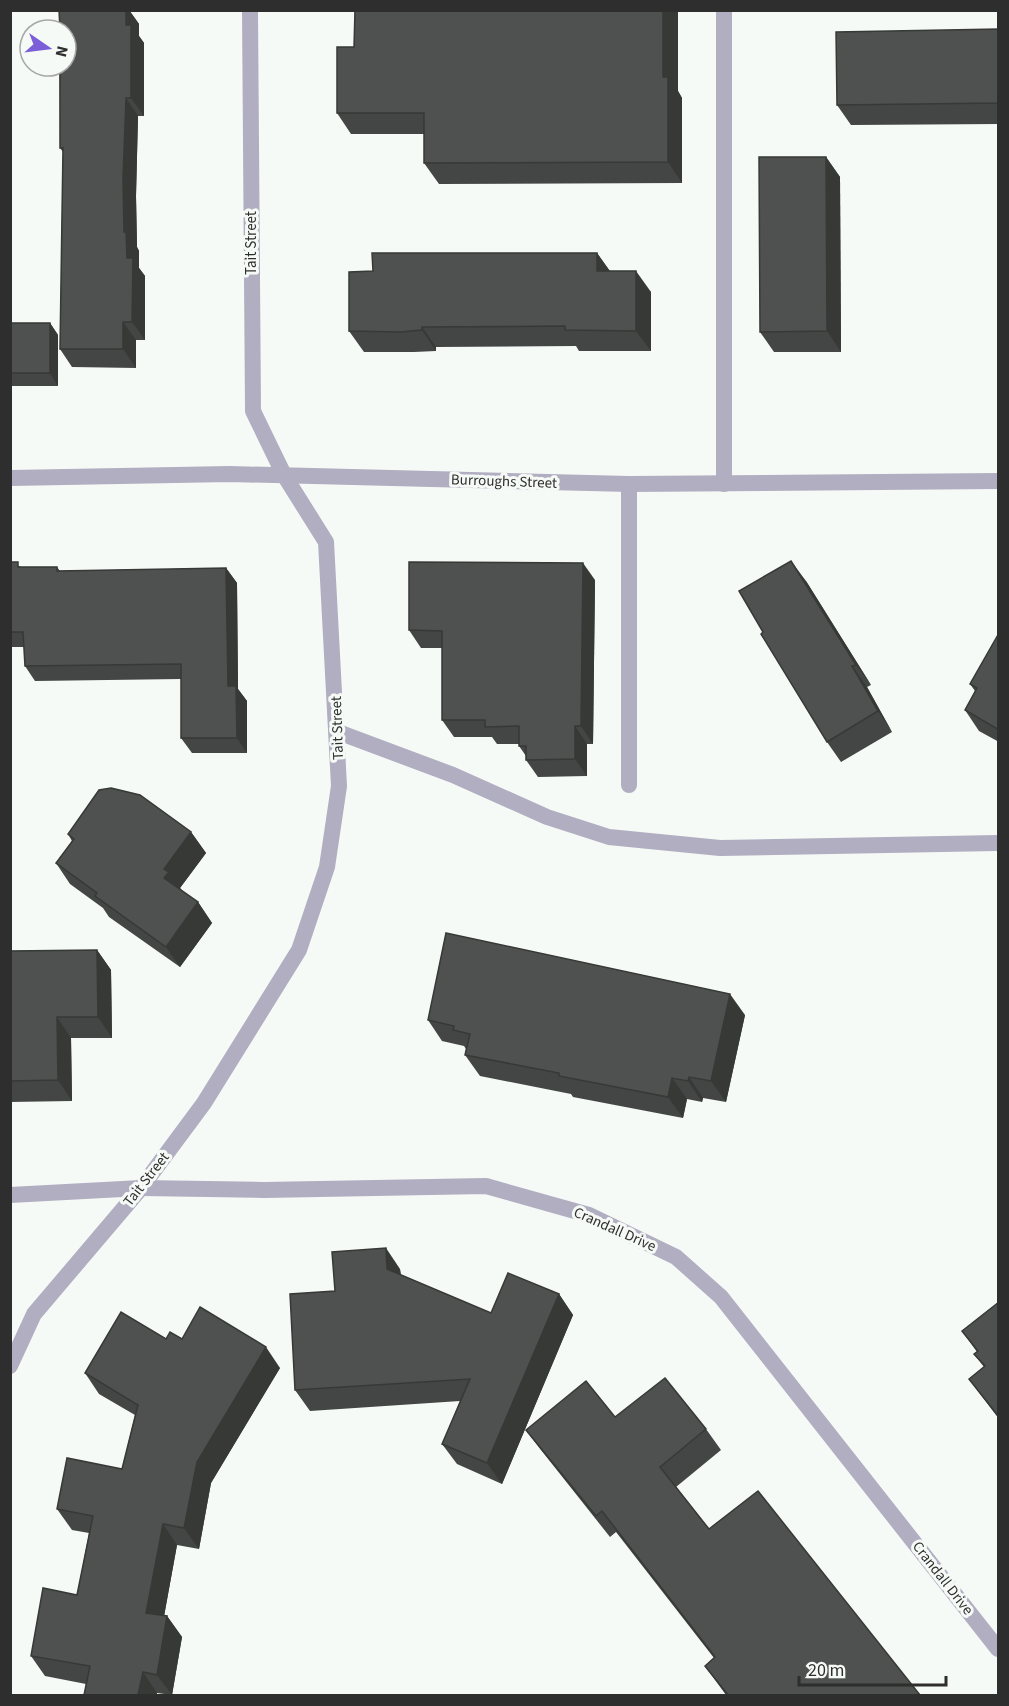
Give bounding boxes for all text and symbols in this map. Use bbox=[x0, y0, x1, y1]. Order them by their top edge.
north arrow bbox=[18, 18, 78, 78]
text: N bbox=[50, 44, 74, 59]
street label: Tait Street bbox=[241, 211, 262, 275]
street label: Burroughs Street bbox=[451, 469, 557, 494]
street label: Tait Street bbox=[326, 696, 349, 760]
street label: Tait Street bbox=[118, 1148, 174, 1211]
street label: Crandall Drive bbox=[570, 1202, 659, 1257]
street label: Crandall Drive bbox=[907, 1537, 978, 1620]
scale bar bbox=[799, 1649, 946, 1687]
text: 20 m bbox=[808, 1658, 844, 1683]

